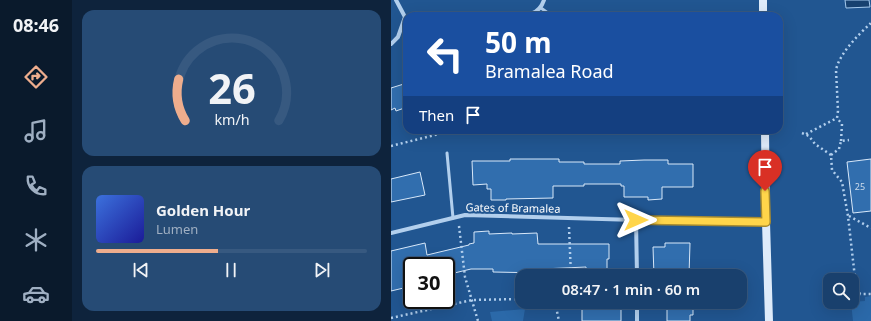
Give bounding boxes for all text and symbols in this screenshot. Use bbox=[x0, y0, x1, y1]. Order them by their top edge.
text: 08:46 bbox=[13, 13, 59, 37]
text: 50 m bbox=[485, 23, 552, 61]
icon: left bbox=[419, 28, 471, 80]
text: Bramalea Road bbox=[485, 59, 614, 83]
text: 26 bbox=[208, 60, 255, 116]
icon: directions bbox=[22, 63, 50, 91]
icon: arrive bbox=[462, 104, 484, 126]
text: Then bbox=[419, 105, 454, 125]
text: km/h bbox=[214, 109, 249, 128]
icon: music bbox=[22, 117, 50, 145]
pin bbox=[748, 150, 782, 191]
icon: arrive bbox=[754, 156, 776, 178]
icon: phone bbox=[22, 172, 50, 200]
house number: 25 bbox=[855, 180, 865, 193]
street label: Gates of Bramalea bbox=[465, 199, 561, 216]
position arrow bbox=[615, 199, 657, 241]
text: Golden Hour bbox=[156, 200, 250, 220]
text: Lumen bbox=[156, 220, 198, 238]
icon: climate bbox=[22, 226, 50, 254]
speed limit sign: 30 bbox=[403, 257, 455, 309]
icon: previous bbox=[130, 259, 152, 281]
icon: pause bbox=[220, 259, 242, 281]
icon: next bbox=[311, 259, 333, 281]
map controls bbox=[823, 273, 859, 309]
button: search bbox=[823, 273, 859, 309]
text: 08:47 · 1 min · 60 m bbox=[562, 279, 700, 299]
icon: car bbox=[22, 280, 50, 308]

